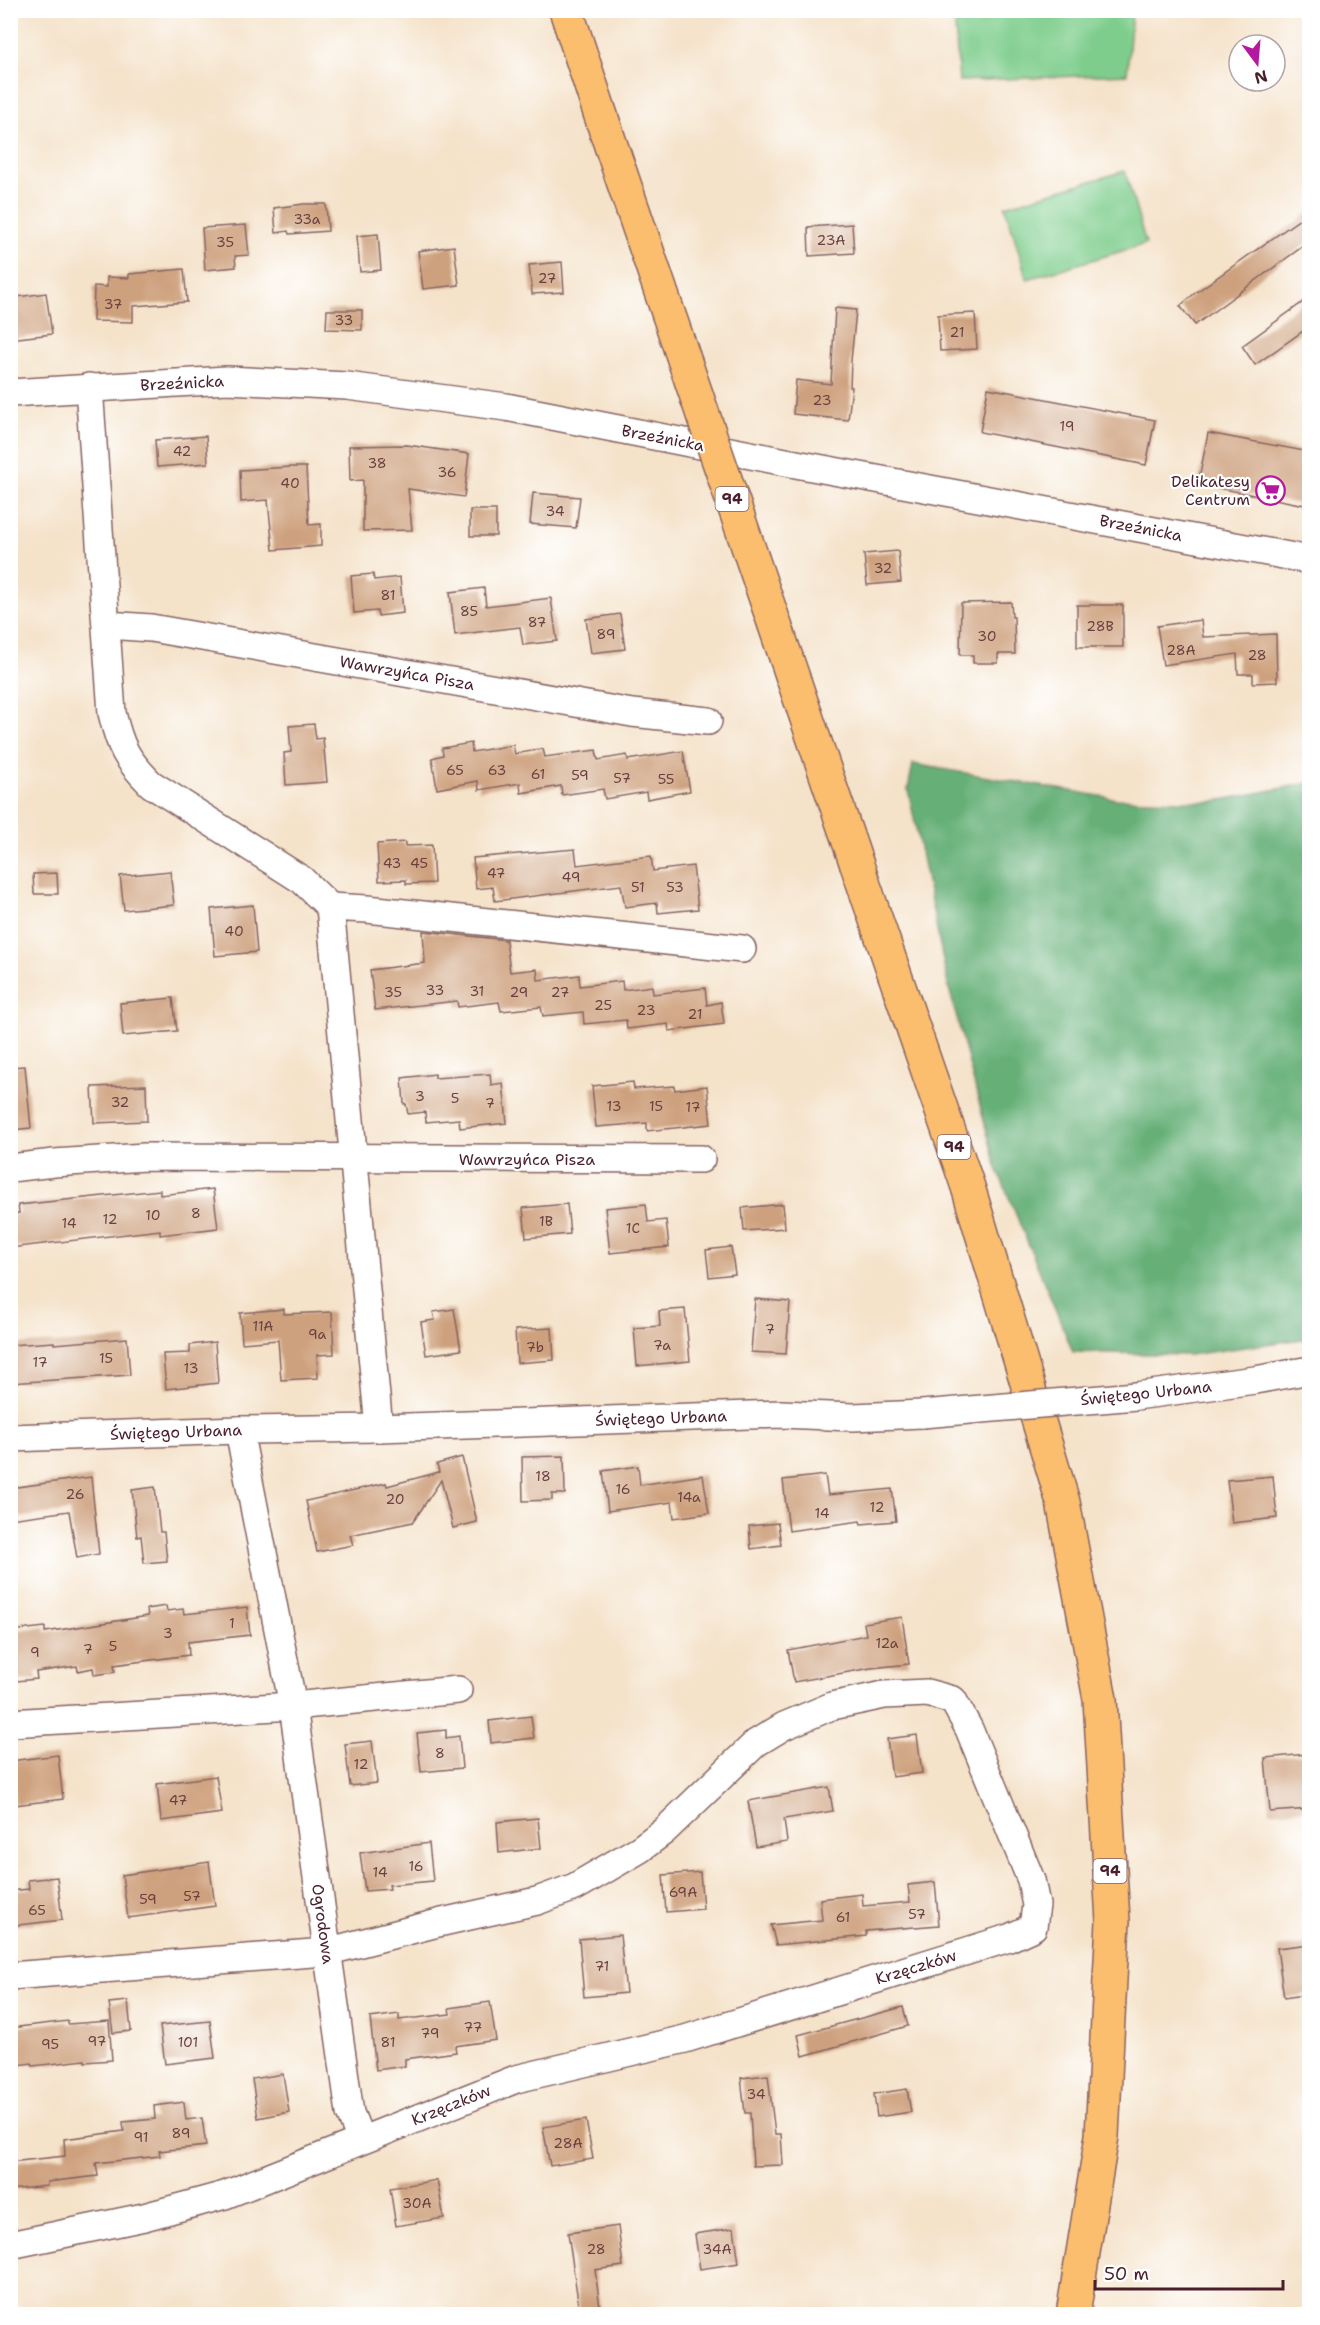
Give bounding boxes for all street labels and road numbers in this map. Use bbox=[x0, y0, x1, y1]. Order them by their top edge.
street label: Brzeźnicka bbox=[140, 370, 224, 396]
street label: Brzeźnicka bbox=[620, 420, 706, 456]
road number: 94 bbox=[716, 487, 748, 511]
street label: Brzeźnicka bbox=[1098, 510, 1184, 546]
street label: Wawrzyńca Pisza bbox=[338, 651, 476, 695]
road number: 94 bbox=[938, 1135, 970, 1159]
street label: Wawrzyńca Pisza bbox=[459, 1149, 595, 1170]
street label: Świętego Urbana bbox=[1079, 1376, 1213, 1410]
street label: Świętego Urbana bbox=[595, 1405, 727, 1431]
street label: Świętego Urbana bbox=[110, 1419, 242, 1445]
road number: 94 bbox=[1094, 1859, 1126, 1883]
street label: Ogrodowa bbox=[307, 1883, 339, 1965]
street label: Krzęczków bbox=[873, 1945, 959, 1989]
street label: Krzęczków bbox=[408, 2080, 494, 2130]

